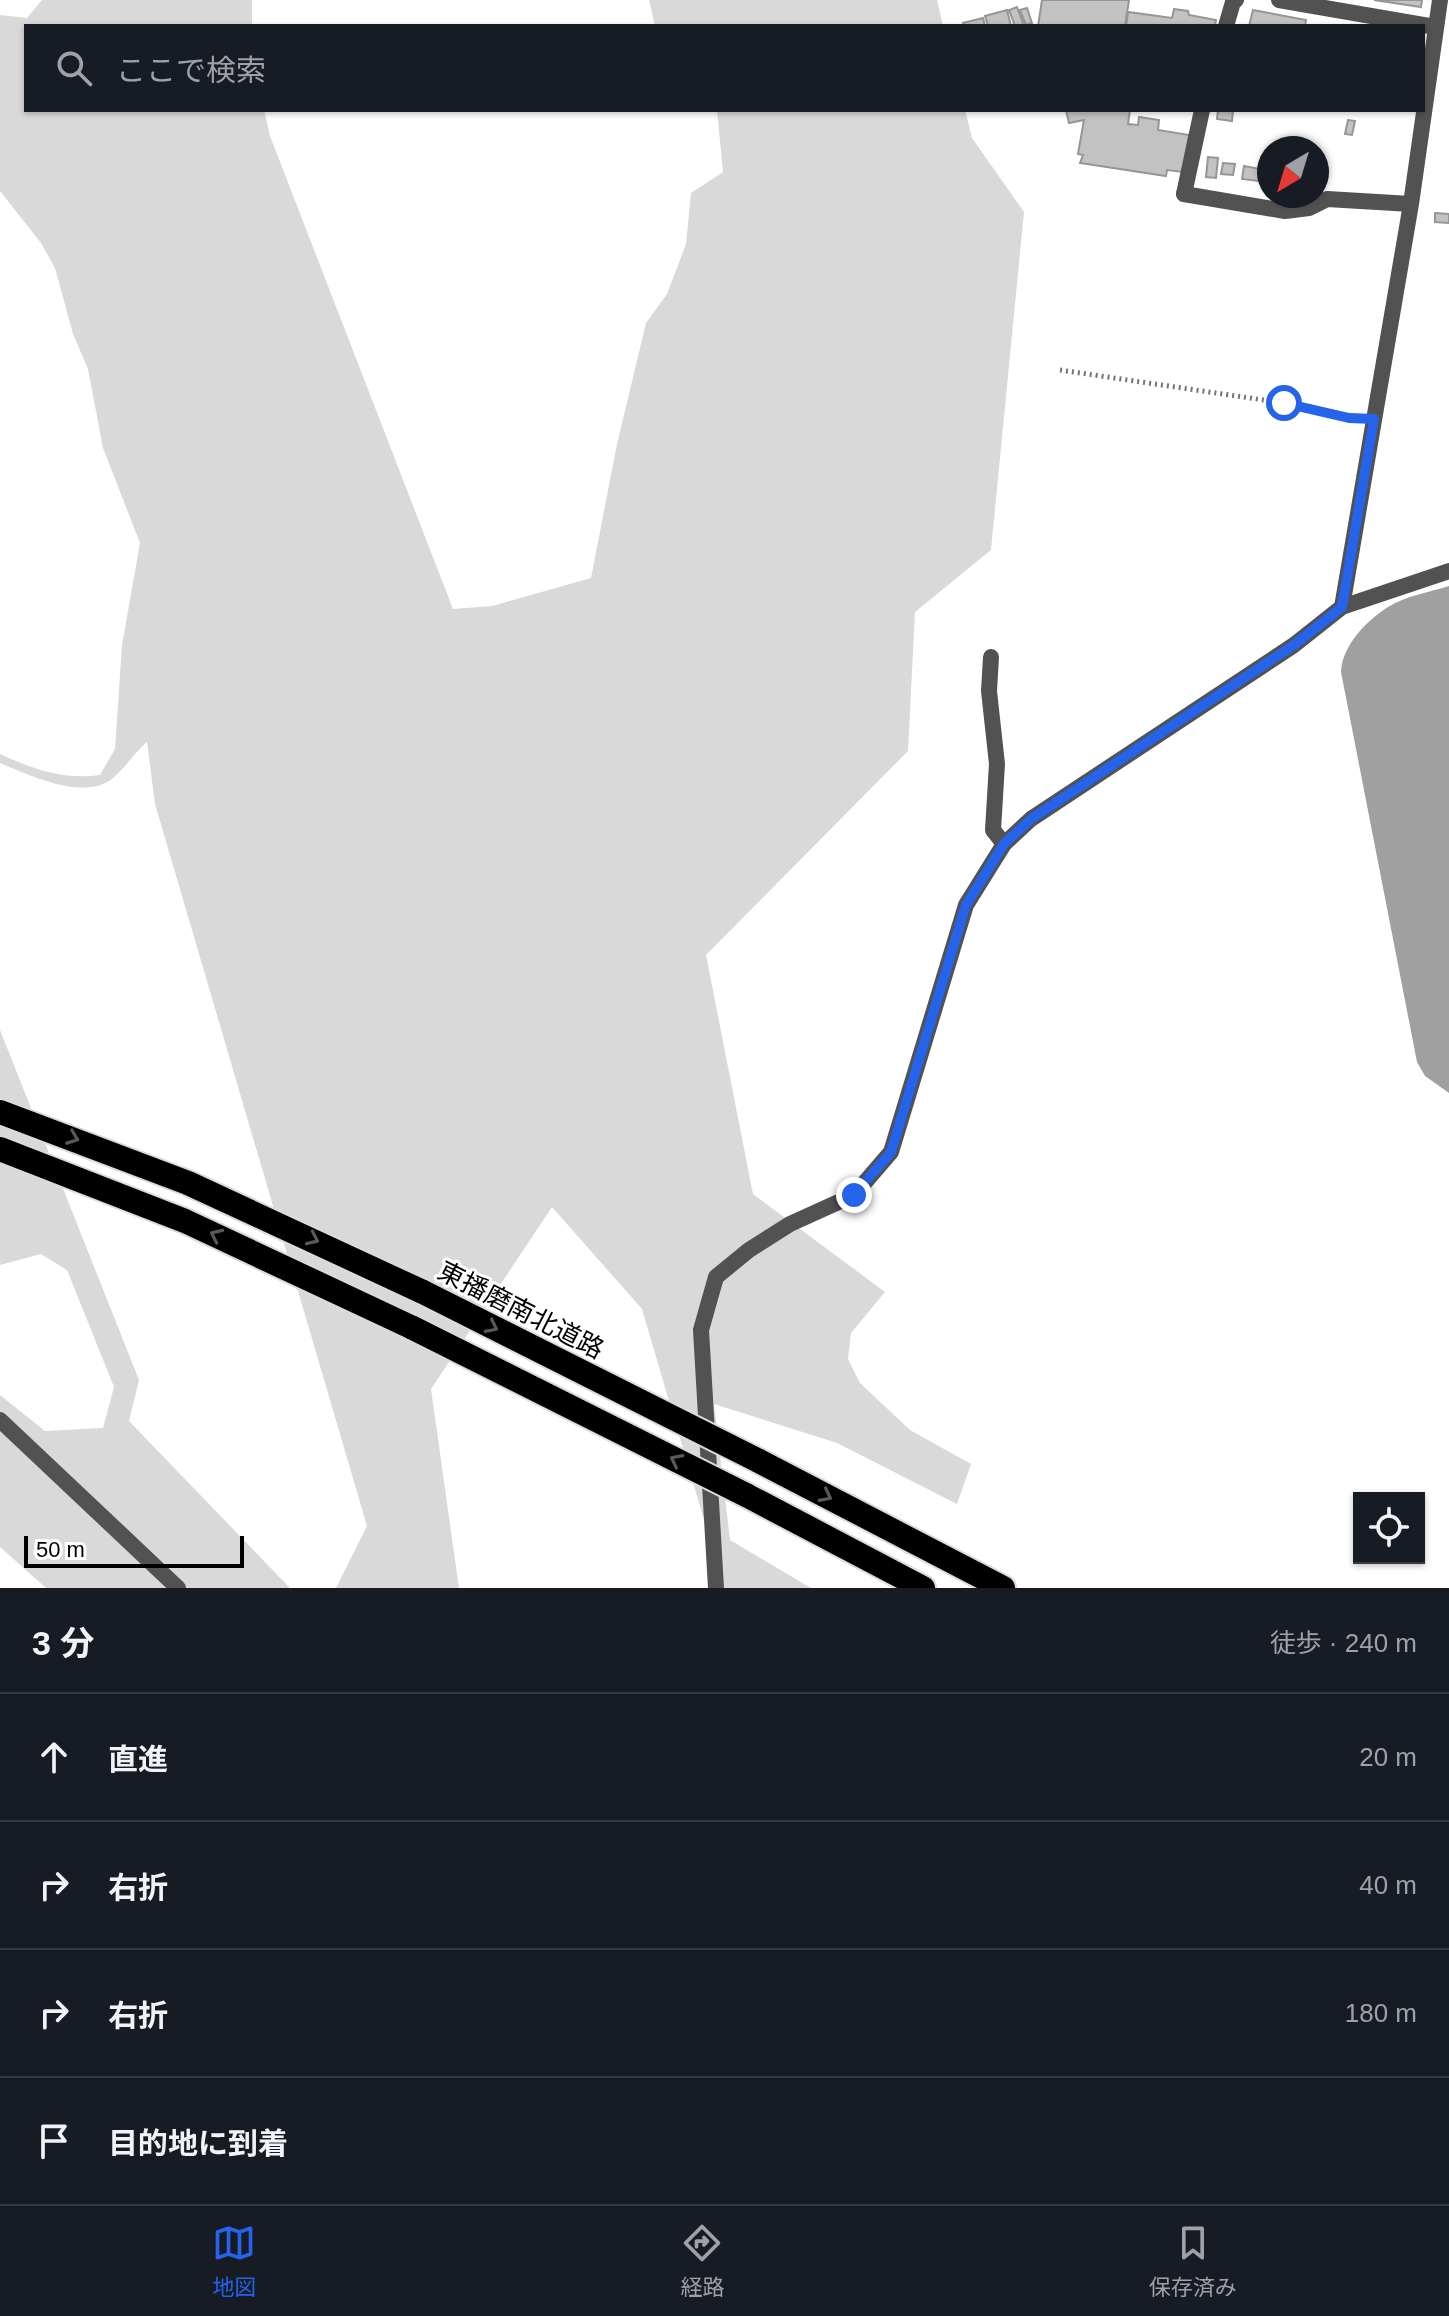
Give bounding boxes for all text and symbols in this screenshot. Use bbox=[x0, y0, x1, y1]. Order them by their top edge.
search box bbox=[24, 24, 1425, 112]
icon: search bbox=[52, 46, 96, 90]
text: ここで検索 bbox=[116, 54, 266, 87]
north arrow bbox=[1257, 136, 1329, 208]
route start bbox=[1266, 385, 1302, 421]
one-way arrow bbox=[65, 1128, 79, 1145]
route end bbox=[836, 1177, 872, 1213]
one-way arrow bbox=[210, 1229, 224, 1245]
one-way arrow bbox=[305, 1229, 319, 1245]
street label: 東播磨南北道路 bbox=[433, 1255, 609, 1365]
one-way arrow bbox=[484, 1317, 499, 1333]
one-way arrow bbox=[669, 1455, 684, 1470]
one-way arrow bbox=[818, 1486, 833, 1501]
map controls bbox=[1353, 1492, 1425, 1564]
button: locate bbox=[1353, 1492, 1425, 1564]
scale bar bbox=[24, 1532, 244, 1568]
text: 50 m bbox=[36, 1537, 85, 1562]
text: 3 分 bbox=[32, 1624, 94, 1662]
text: 徒歩 · 240 m bbox=[1270, 1628, 1417, 1658]
icon: ahead bbox=[32, 1735, 76, 1779]
text: 20 m bbox=[1359, 1742, 1417, 1772]
text: 直進 bbox=[108, 1743, 168, 1776]
icon: right bbox=[32, 1863, 76, 1907]
text: 40 m bbox=[1359, 1870, 1417, 1900]
text: 右折 bbox=[108, 1871, 168, 1904]
icon: right bbox=[32, 1991, 76, 2035]
text: 180 m bbox=[1345, 1998, 1417, 2028]
text: 右折 bbox=[108, 1999, 168, 2032]
icon: arrive bbox=[32, 2119, 76, 2163]
text: 目的地に到着 bbox=[108, 2127, 288, 2160]
tab: 地図 bbox=[212, 2221, 256, 2301]
tab: 経路 bbox=[680, 2221, 725, 2301]
tab: 保存済み bbox=[1149, 2221, 1237, 2301]

